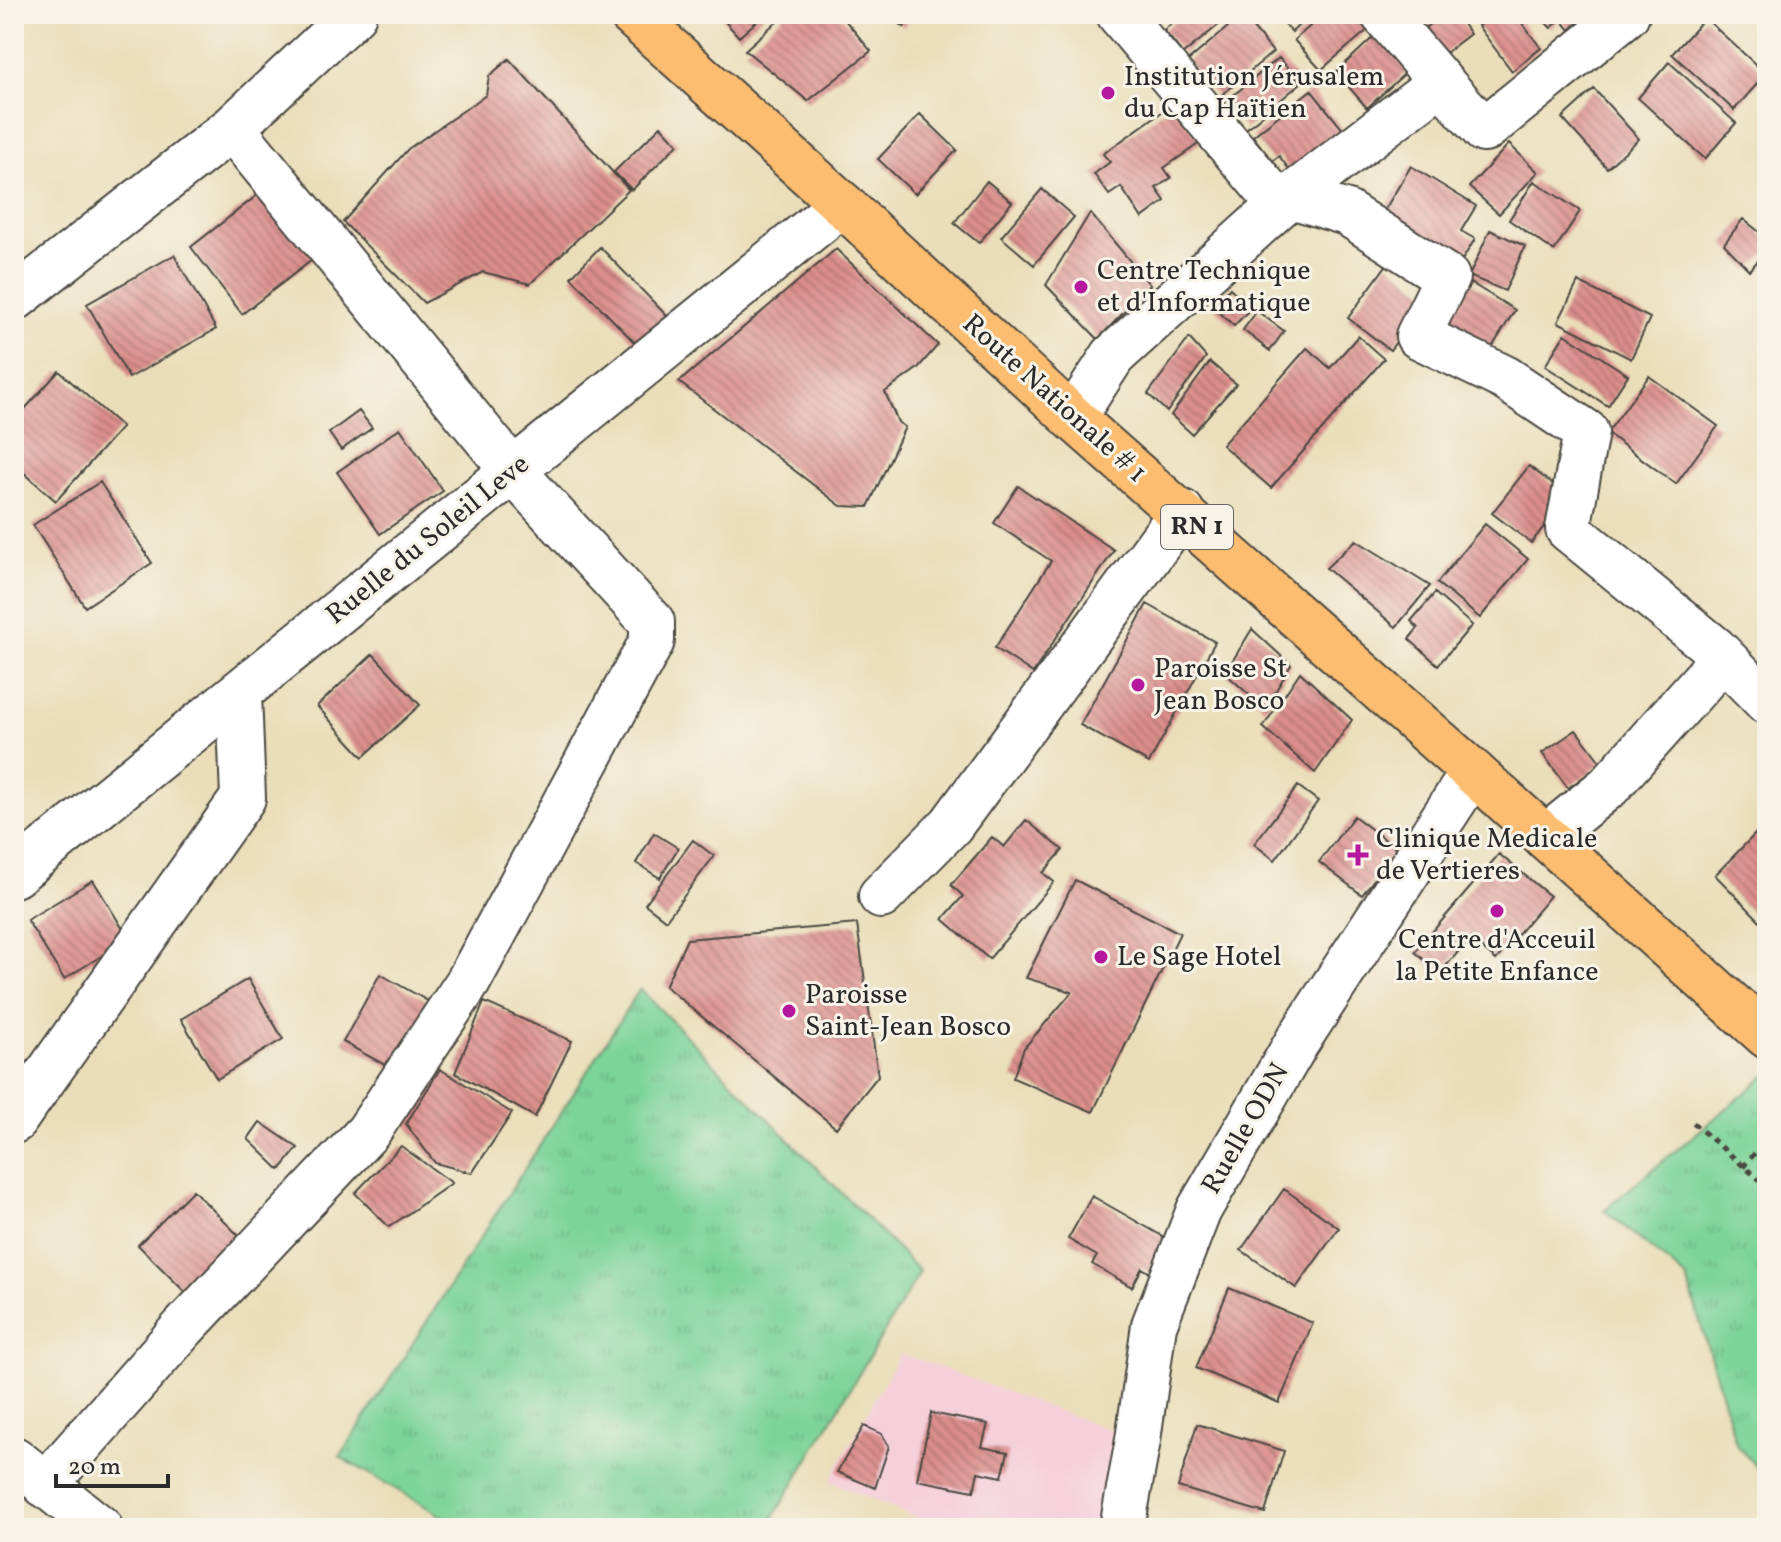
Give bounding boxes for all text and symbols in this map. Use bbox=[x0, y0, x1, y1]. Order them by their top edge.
place label: Institution Jérusalem du Cap Haïtien bbox=[1124, 58, 1384, 129]
marker: Institution Jérusalem du Cap Haïtien bbox=[1099, 84, 1117, 102]
place label: Centre Technique et d'Informatique bbox=[1097, 252, 1311, 323]
marker: Centre Technique et d'Informatique bbox=[1072, 278, 1090, 296]
street label: Route Nationale # 1 bbox=[953, 306, 1155, 492]
street label: Ruelle du Soleil Leve bbox=[318, 446, 538, 634]
road number: RN 1 bbox=[1161, 505, 1233, 549]
place label: Paroisse St Jean Bosco bbox=[1154, 650, 1287, 721]
marker: Paroisse St Jean Bosco bbox=[1129, 676, 1147, 694]
place label: Clinique Medicale de Vertieres bbox=[1376, 820, 1597, 891]
marker: Clinique Medicale de Vertieres bbox=[1347, 844, 1369, 866]
marker: Centre d'Acceuil la Petite Enfance bbox=[1488, 902, 1506, 920]
place label: Centre d'Acceuil la Petite Enfance bbox=[1395, 921, 1599, 992]
place label: Le Sage Hotel bbox=[1117, 938, 1281, 977]
marker: Le Sage Hotel bbox=[1092, 948, 1110, 966]
place label: Paroisse Saint-Jean Bosco bbox=[805, 976, 1011, 1047]
marker: Paroisse Saint-Jean Bosco bbox=[780, 1002, 798, 1020]
street label: Ruelle ODN bbox=[1193, 1056, 1299, 1202]
scale bar bbox=[56, 1438, 168, 1488]
text: 20 m bbox=[68, 1451, 121, 1485]

